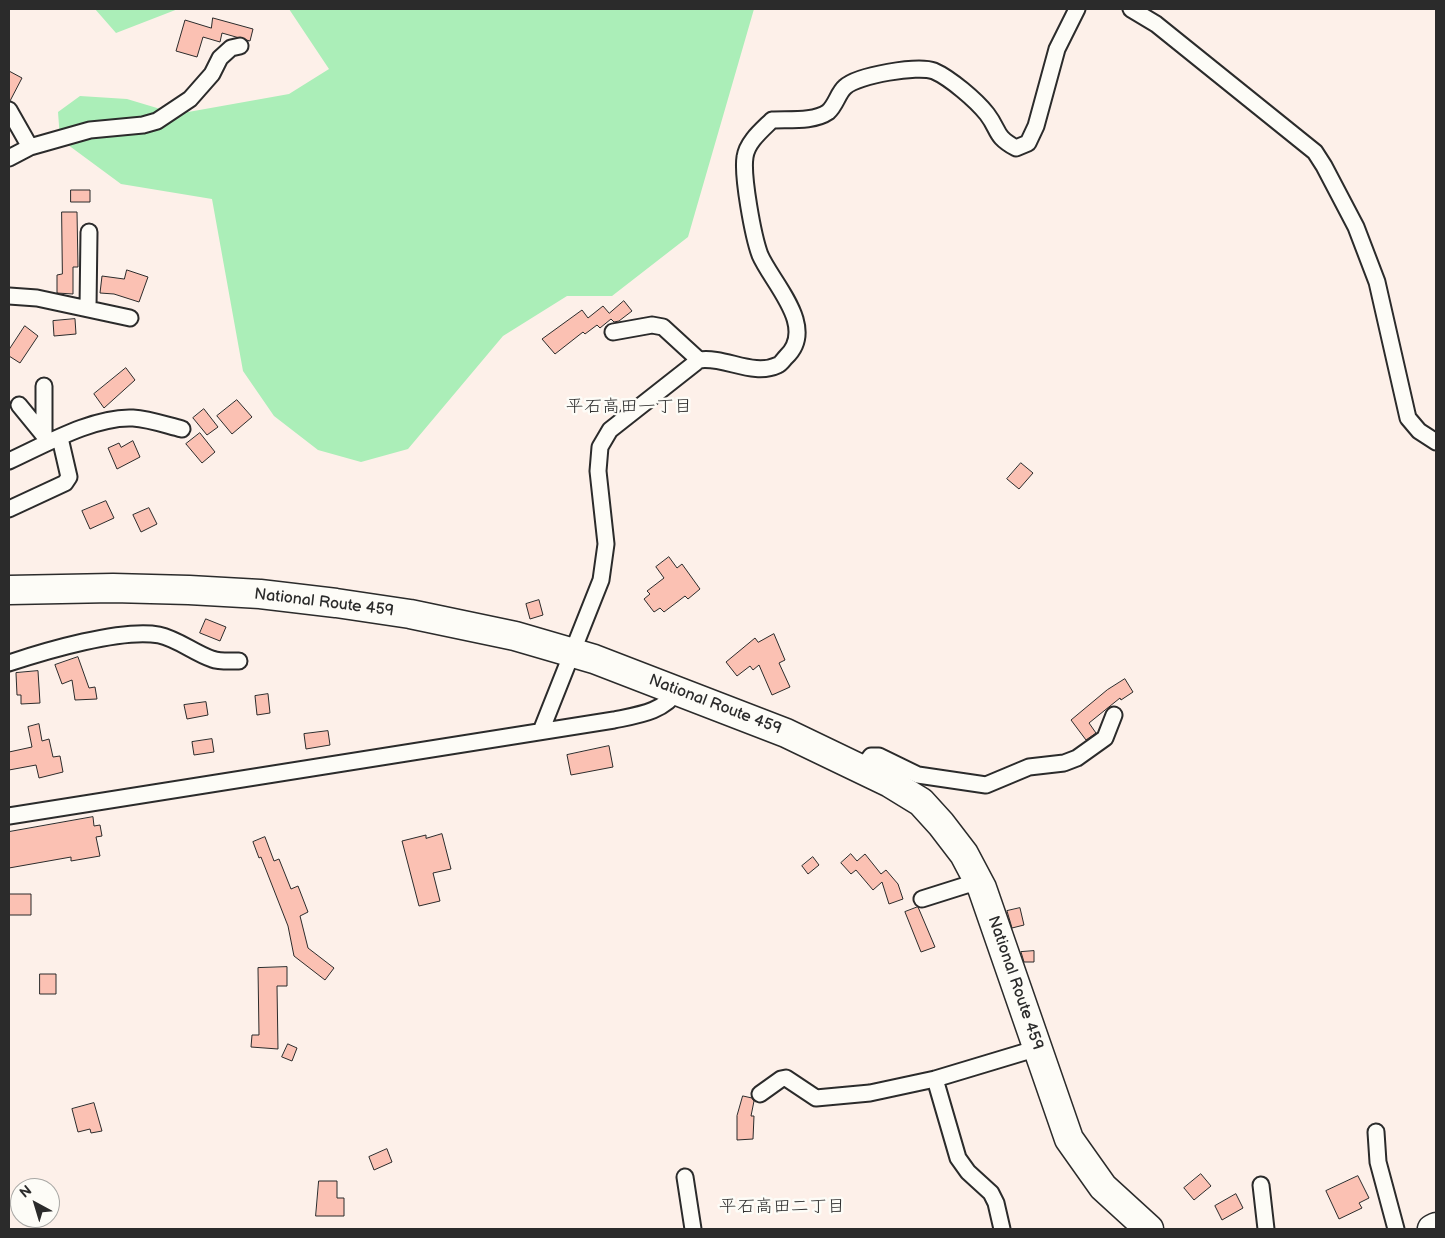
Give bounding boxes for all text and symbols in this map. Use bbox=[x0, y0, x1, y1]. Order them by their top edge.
district label: 平石高田一丁目 bbox=[566, 396, 692, 418]
street label: National Route 459 bbox=[253, 585, 395, 621]
street label: National Route 459 bbox=[646, 671, 784, 739]
street label: National Route 459 bbox=[983, 913, 1047, 1053]
north arrow bbox=[10, 1178, 60, 1228]
text: N bbox=[16, 1182, 35, 1202]
district label: 平石高田二丁目 bbox=[719, 1196, 845, 1218]

